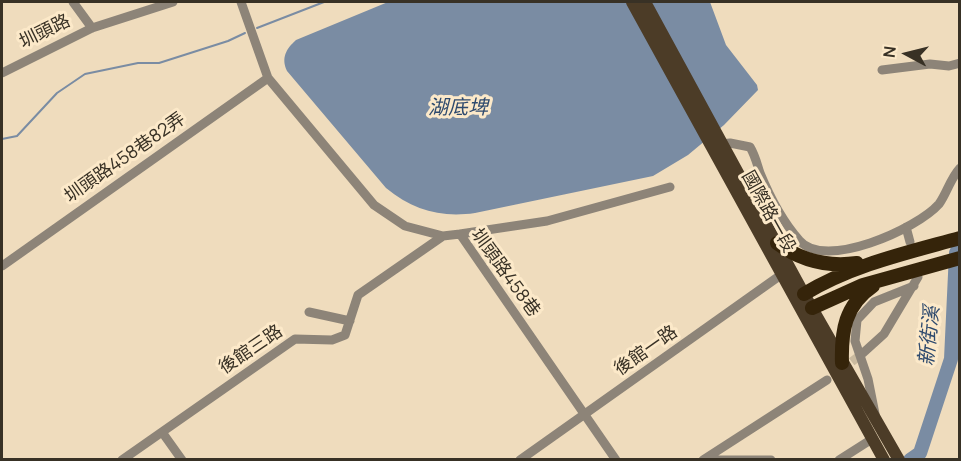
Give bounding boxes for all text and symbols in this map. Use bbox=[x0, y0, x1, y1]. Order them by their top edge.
street label: 圳頭路 bbox=[16, 10, 74, 54]
north arrow bbox=[877, 24, 937, 84]
text: N bbox=[878, 45, 901, 59]
water label: 湖底埤 bbox=[428, 96, 488, 120]
street label: 圳頭路458巷82弄 bbox=[61, 108, 189, 208]
street label: 國際路一段 bbox=[737, 167, 799, 257]
street label: 圳頭路458巷 bbox=[466, 225, 544, 321]
water label: 新街溪 bbox=[915, 305, 945, 367]
street label: 後館三路 bbox=[215, 321, 287, 379]
street label: 後館一路 bbox=[610, 322, 682, 380]

